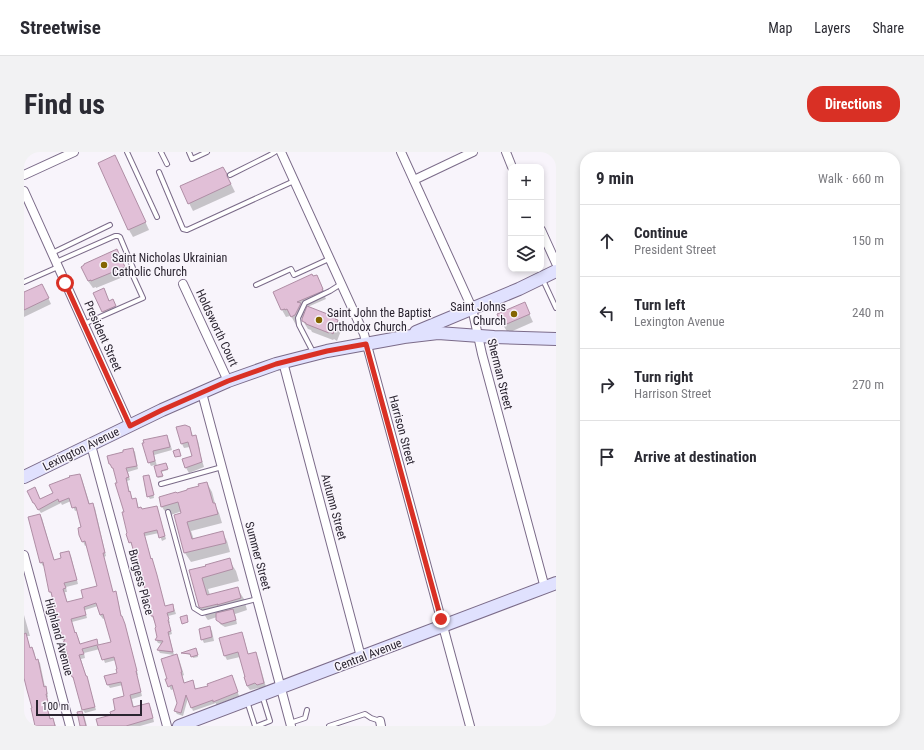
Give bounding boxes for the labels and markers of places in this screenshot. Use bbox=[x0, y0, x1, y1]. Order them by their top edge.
place label: Saint Nicholas Ukrainian Catholic Church bbox=[112, 251, 228, 279]
marker: Saint Nicholas Ukrainian Catholic Church bbox=[99, 260, 109, 270]
place label: Saint Johns Church bbox=[450, 300, 506, 328]
place label: Saint John the Baptist Orthodox Church bbox=[327, 306, 432, 334]
marker: Saint Johns Church bbox=[509, 309, 519, 319]
marker: Saint John the Baptist Orthodox Church bbox=[314, 315, 324, 325]

